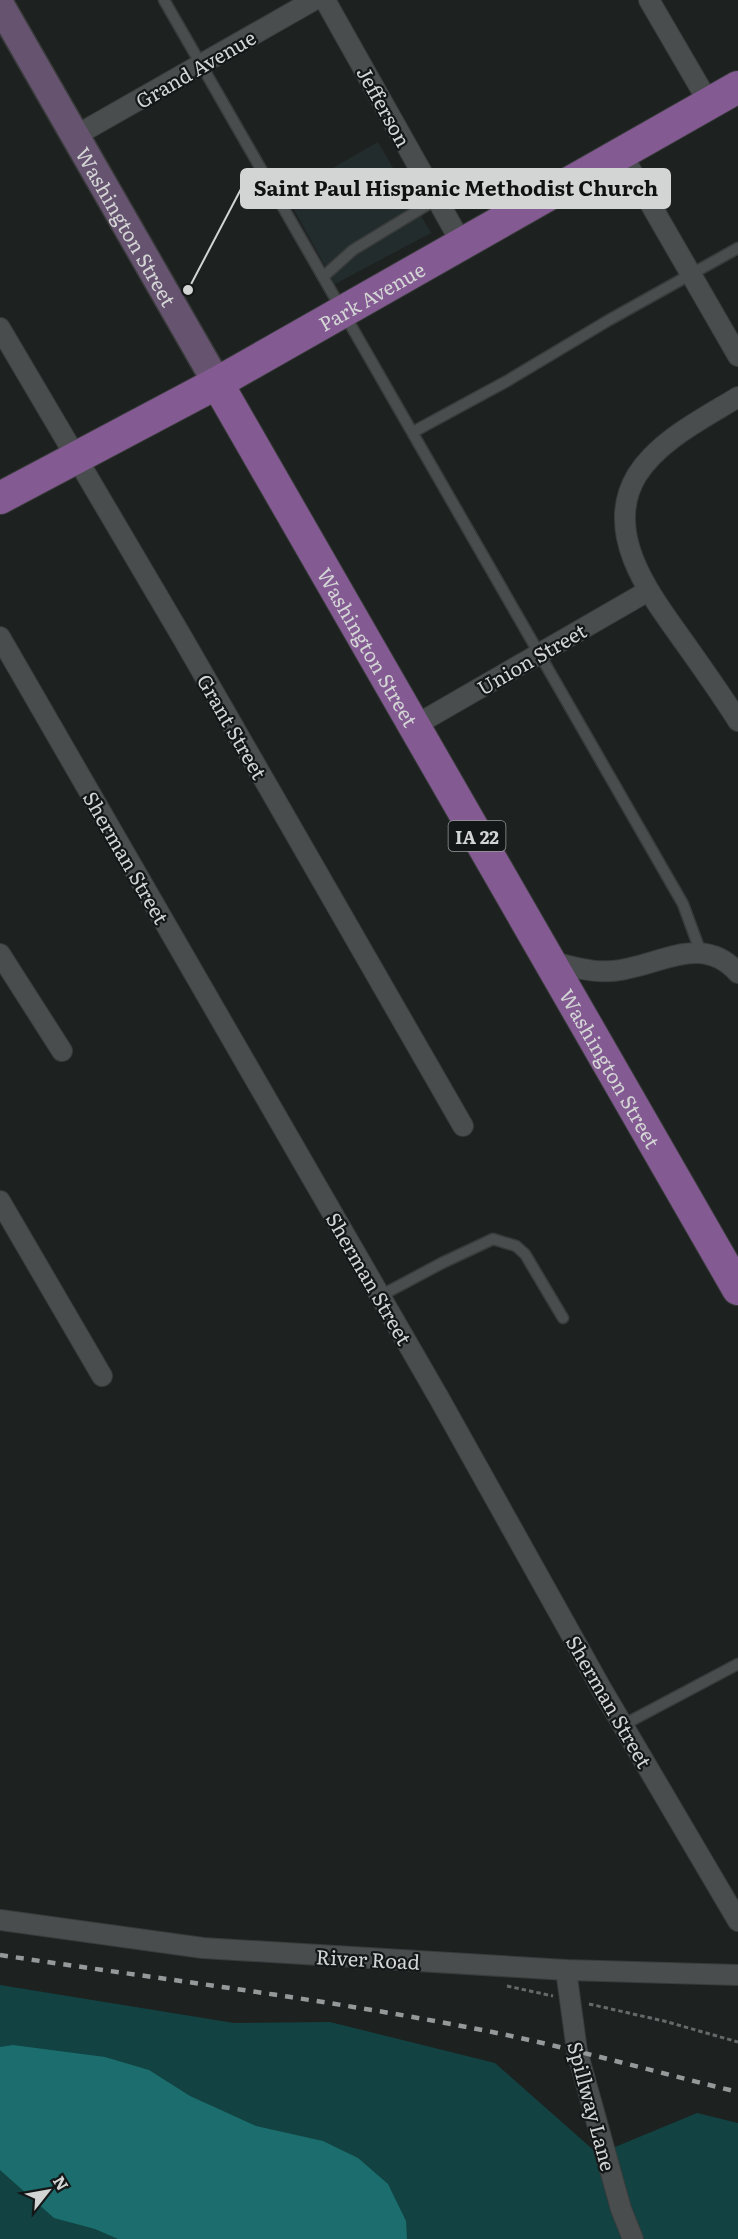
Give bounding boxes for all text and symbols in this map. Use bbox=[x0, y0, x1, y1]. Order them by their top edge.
street label: Grand Avenue bbox=[129, 21, 261, 115]
street label: Jefferson bbox=[350, 60, 420, 152]
street label: Washington Street bbox=[69, 141, 185, 311]
callout: Saint Paul Hispanic Methodist Church bbox=[241, 169, 670, 208]
text: Saint Paul Hispanic Methodist Church bbox=[254, 171, 658, 202]
street label: Park Avenue bbox=[312, 253, 430, 338]
street label: Washington Street bbox=[311, 561, 426, 732]
street label: Union Street bbox=[471, 615, 591, 701]
street label: Grant Street bbox=[191, 668, 275, 784]
street label: Sherman Street bbox=[77, 785, 177, 929]
road number: IA 22 bbox=[448, 821, 506, 851]
street label: Washington Street bbox=[553, 983, 669, 1153]
street label: Sherman Street bbox=[320, 1206, 420, 1350]
street label: Sherman Street bbox=[560, 1629, 660, 1773]
street label: River Road bbox=[315, 1940, 421, 1976]
street label: Spillway Lane bbox=[561, 2038, 625, 2174]
north arrow bbox=[18, 2161, 78, 2221]
text: N bbox=[48, 2171, 75, 2195]

